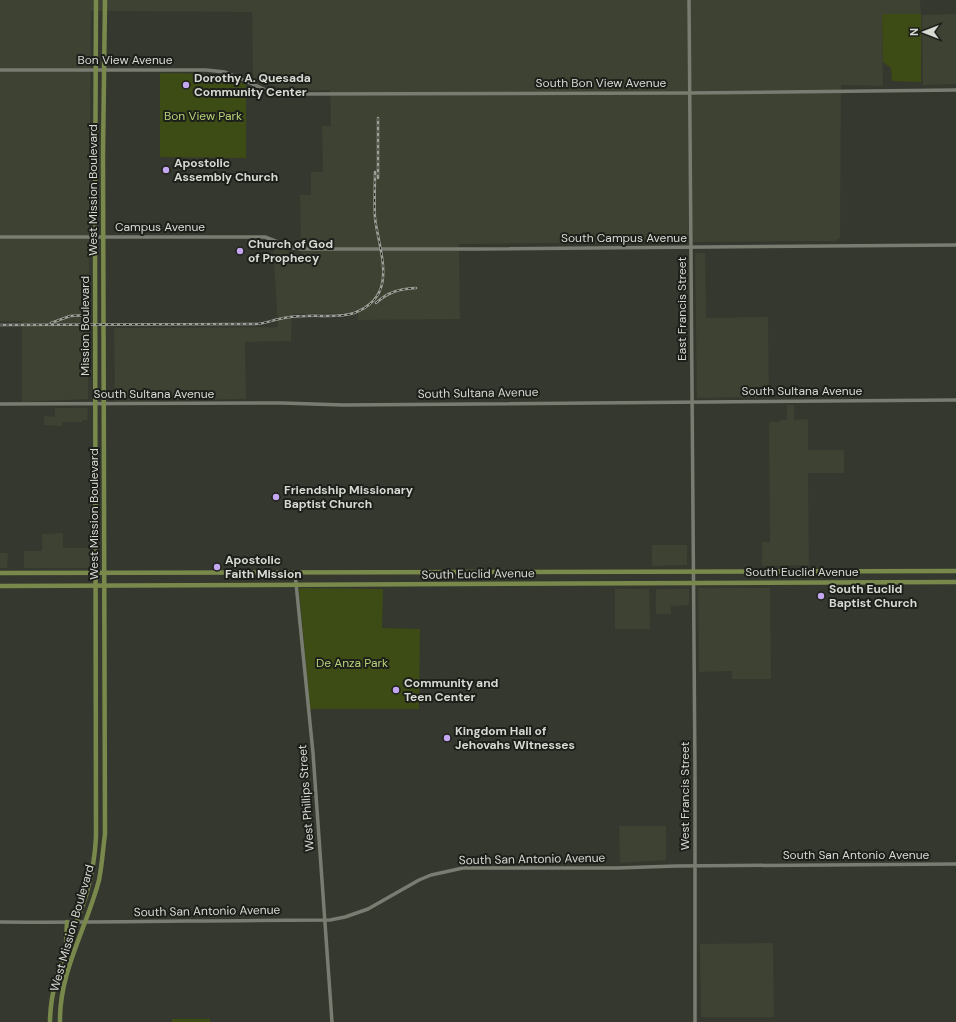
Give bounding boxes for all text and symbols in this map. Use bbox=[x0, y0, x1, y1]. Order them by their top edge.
north arrow bbox=[904, 12, 944, 52]
text: N bbox=[907, 28, 921, 36]
street label: Bon View Avenue bbox=[77, 52, 173, 68]
place label: Dorothy A. Quesada Community Center bbox=[194, 70, 311, 100]
street label: South Bon View Avenue bbox=[536, 75, 667, 91]
marker: Dorothy A. Quesada Community Center bbox=[181, 80, 191, 90]
park label: Bon View Park bbox=[164, 108, 242, 124]
street label: West Mission Boulevard bbox=[85, 124, 101, 256]
place label: Apostolic Assembly Church bbox=[174, 155, 278, 185]
marker: Apostolic Assembly Church bbox=[161, 165, 171, 175]
street label: Campus Avenue bbox=[115, 219, 205, 235]
street label: South Campus Avenue bbox=[561, 230, 687, 246]
place label: Church of God of Prophecy bbox=[248, 236, 333, 266]
marker: Church of God of Prophecy bbox=[235, 246, 245, 256]
street label: East Francis Street bbox=[674, 257, 690, 361]
street label: Mission Boulevard bbox=[77, 276, 93, 376]
street label: South Sultana Avenue bbox=[742, 383, 863, 399]
street label: South Sultana Avenue bbox=[417, 384, 539, 402]
street label: South Sultana Avenue bbox=[94, 386, 215, 402]
street label: West Mission Boulevard bbox=[86, 448, 102, 580]
place label: Friendship Missionary Baptist Church bbox=[284, 482, 414, 512]
marker: Friendship Missionary Baptist Church bbox=[271, 492, 281, 502]
place label: Apostolic Faith Mission bbox=[225, 552, 302, 582]
marker: Apostolic Faith Mission bbox=[212, 562, 222, 572]
street label: South Euclid Avenue bbox=[745, 564, 859, 580]
street label: South Euclid Avenue bbox=[421, 565, 535, 583]
place label: South Euclid Baptist Church bbox=[829, 581, 917, 611]
marker: South Euclid Baptist Church bbox=[816, 591, 826, 601]
park label: De Anza Park bbox=[316, 655, 388, 671]
place label: Community and Teen Center bbox=[404, 675, 499, 705]
marker: Community and Teen Center bbox=[391, 685, 401, 695]
place label: Kingdom Hall of Jehovahs Witnesses bbox=[455, 723, 575, 753]
marker: Kingdom Hall of Jehovahs Witnesses bbox=[442, 733, 452, 743]
street label: West Francis Street bbox=[677, 741, 693, 850]
street label: West Phillips Street bbox=[294, 744, 318, 852]
street label: South San Antonio Avenue bbox=[783, 847, 930, 863]
street label: South San Antonio Avenue bbox=[459, 850, 606, 868]
street label: West Mission Boulevard bbox=[46, 863, 98, 993]
street label: South San Antonio Avenue bbox=[134, 902, 281, 920]

